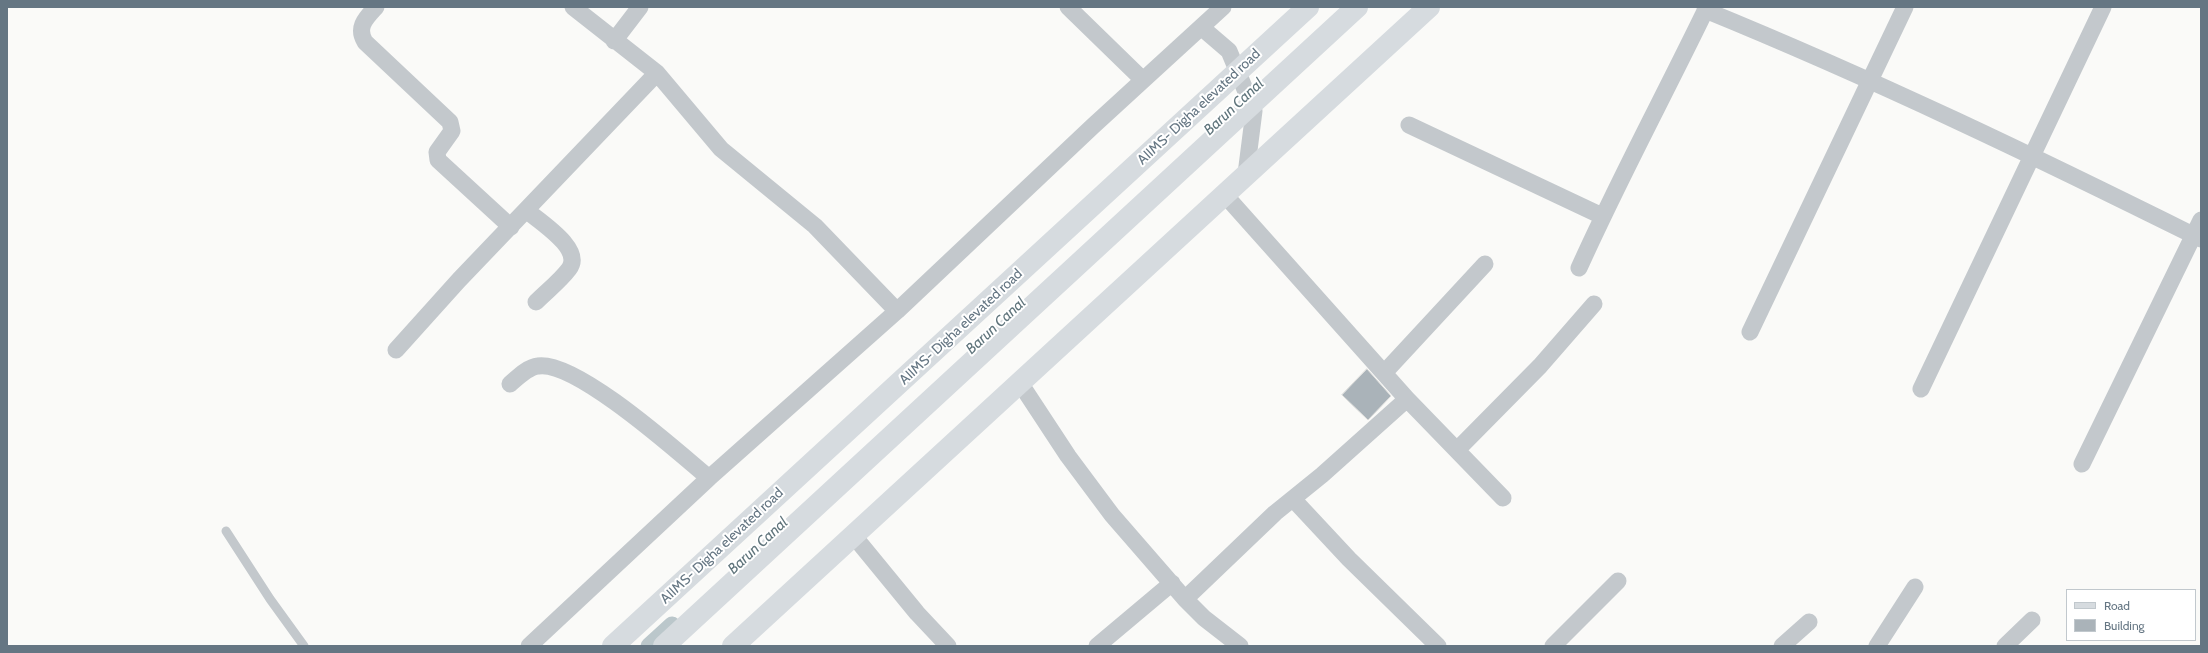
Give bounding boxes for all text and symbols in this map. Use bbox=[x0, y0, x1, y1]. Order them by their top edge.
street label: AIIMS- Digha elevated road bbox=[1134, 46, 1264, 168]
water label: Barun Canal bbox=[1200, 75, 1268, 139]
street label: AIIMS- Digha elevated road bbox=[896, 266, 1026, 388]
water label: Barun Canal bbox=[962, 294, 1030, 358]
street label: AIIMS- Digha elevated road bbox=[657, 485, 787, 607]
water label: Barun Canal bbox=[724, 514, 792, 578]
legend bbox=[2066, 589, 2196, 641]
text: Road bbox=[2104, 598, 2130, 613]
text: Building bbox=[2104, 618, 2145, 633]

